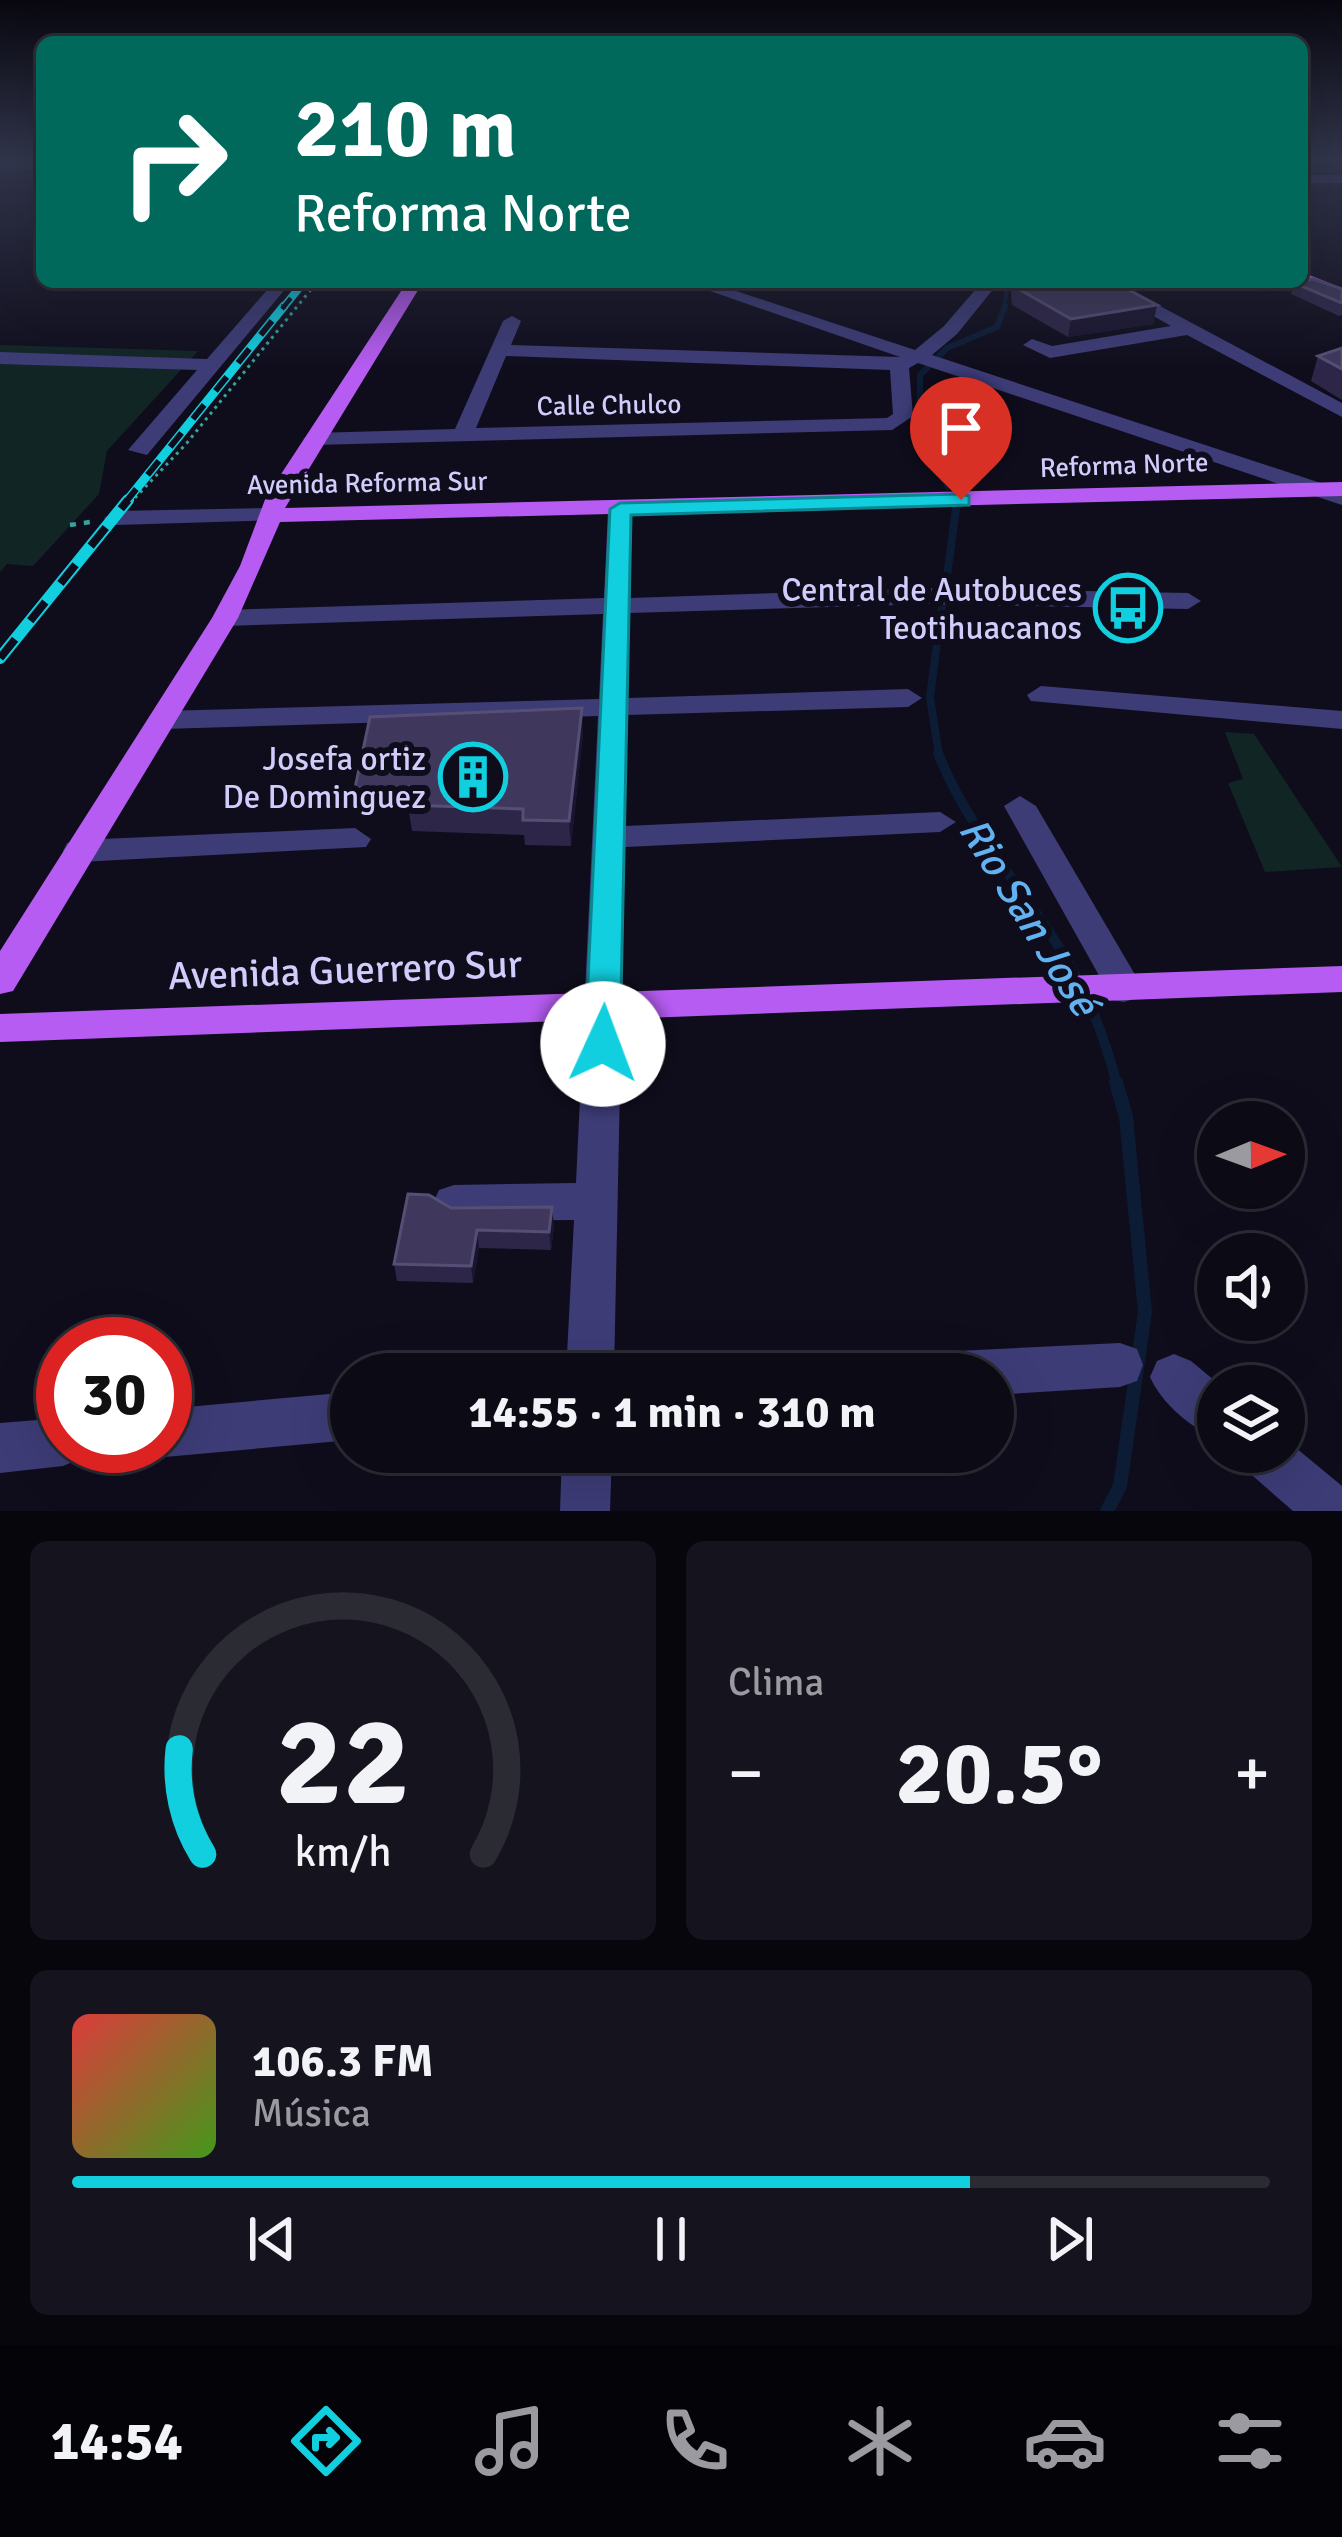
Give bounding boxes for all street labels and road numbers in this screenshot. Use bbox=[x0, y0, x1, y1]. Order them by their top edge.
street label: Calle Chulco bbox=[536, 388, 682, 423]
street label: Reforma Norte bbox=[1039, 446, 1209, 485]
street label: Avenida Reforma Sur bbox=[246, 465, 488, 502]
street label: Avenida Guerrero Sur bbox=[167, 940, 523, 1000]

